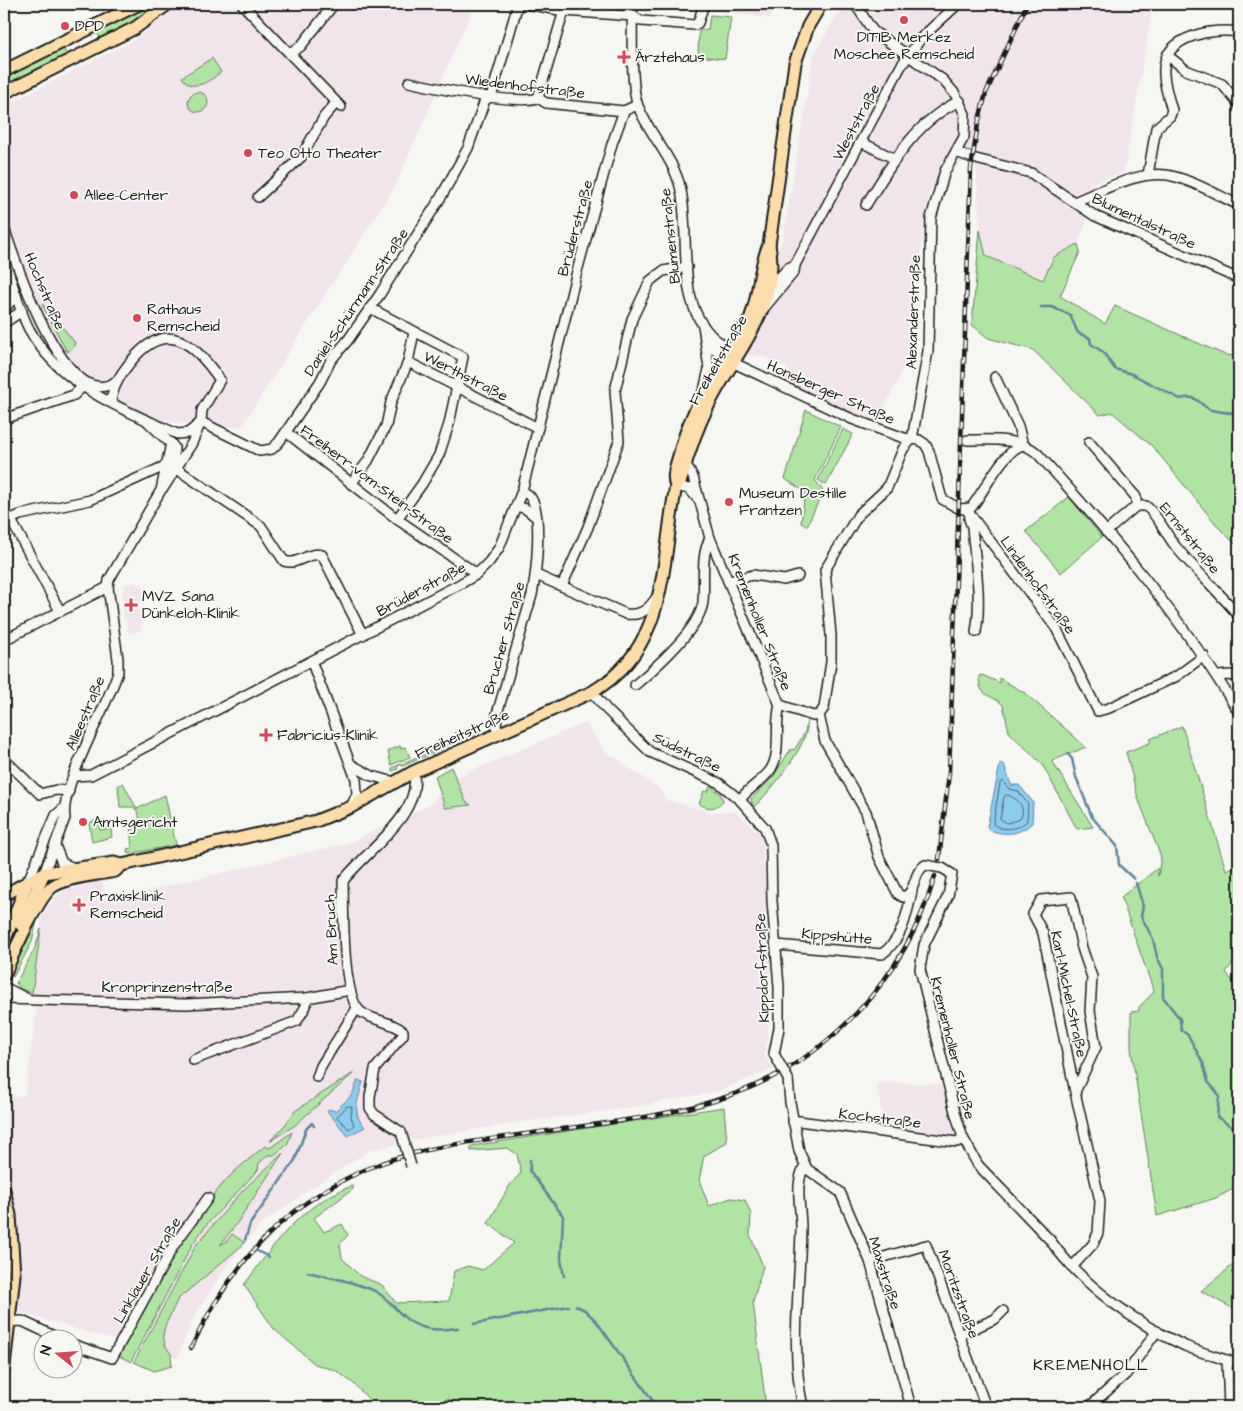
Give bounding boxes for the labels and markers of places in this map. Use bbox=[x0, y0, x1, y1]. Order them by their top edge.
marker: DITIB Merkez Moschee Remscheid bbox=[898, 14, 910, 26]
place label: DPD bbox=[75, 16, 104, 37]
marker: DPD bbox=[59, 20, 71, 32]
place label: DITIB Merkez Moschee Remscheid bbox=[834, 27, 975, 65]
place label: Ärztehaus bbox=[635, 47, 705, 68]
marker: Ärztehaus bbox=[617, 50, 631, 64]
place label: Teo Otto Theater bbox=[258, 143, 382, 164]
marker: Teo Otto Theater bbox=[242, 147, 254, 159]
place label: Allee-Center bbox=[84, 185, 168, 206]
marker: Allee-Center bbox=[68, 189, 80, 201]
place label: Rathaus Remscheid bbox=[147, 299, 220, 337]
marker: Rathaus Remscheid bbox=[131, 312, 143, 324]
place label: Museum Destille Frantzen bbox=[739, 483, 847, 521]
marker: Museum Destille Frantzen bbox=[723, 496, 735, 508]
place label: MVZ Sana Dünkeloh-Klinik bbox=[142, 586, 240, 624]
marker: MVZ Sana Dünkeloh-Klinik bbox=[124, 598, 138, 612]
place label: Fabricius-Klinik bbox=[277, 725, 378, 746]
marker: Fabricius-Klinik bbox=[259, 728, 273, 742]
place label: Amtsgericht bbox=[93, 812, 177, 834]
marker: Amtsgericht bbox=[77, 816, 89, 828]
place label: Praxisklinik Remscheid bbox=[90, 886, 165, 924]
marker: Praxisklinik Remscheid bbox=[72, 898, 86, 912]

